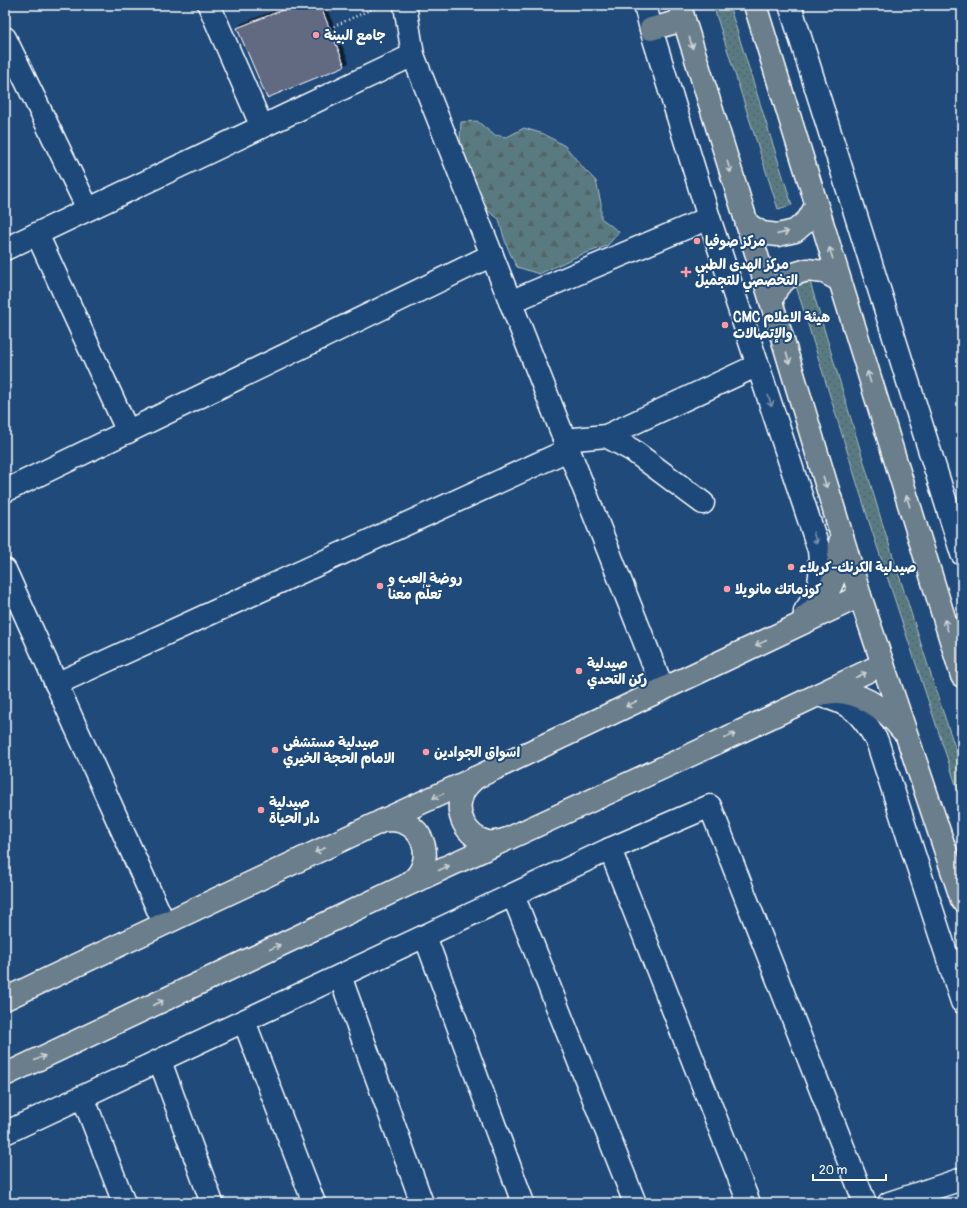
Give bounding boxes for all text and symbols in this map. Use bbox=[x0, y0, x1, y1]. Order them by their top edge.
place label: جامع البينة bbox=[324, 27, 386, 45]
marker: جامع البينة bbox=[311, 30, 321, 40]
one-way arrow bbox=[688, 36, 695, 49]
one-way arrow bbox=[726, 160, 733, 173]
one-way arrow bbox=[777, 229, 790, 237]
place label: مركز صوفيا bbox=[705, 233, 766, 251]
marker: مركز صوفيا bbox=[692, 236, 702, 246]
one-way arrow bbox=[827, 246, 834, 259]
place label: مركز الهدى الطبي التخصصي للتجميل bbox=[695, 256, 798, 293]
marker: مركز الهدى الطبي التخصصي للتجميل bbox=[680, 266, 692, 278]
place label: CMC هيئة الاعلام والإتصالات bbox=[733, 309, 830, 343]
marker: CMC هيئة الاعلام والإتصالات bbox=[720, 320, 730, 330]
one-way arrow bbox=[785, 351, 792, 364]
one-way arrow bbox=[865, 370, 872, 383]
one-way arrow bbox=[766, 395, 774, 407]
one-way arrow bbox=[822, 476, 830, 488]
one-way arrow bbox=[904, 495, 911, 508]
one-way arrow bbox=[812, 531, 819, 544]
place label: صيدلية الكرنك-كربلاء bbox=[799, 559, 916, 576]
marker: صيدلية الكرنك-كربلاء bbox=[786, 562, 796, 572]
place label: روضة إلعب و تعلّم معنا bbox=[387, 570, 462, 605]
marker: روضة إلعب و تعلّم معنا bbox=[375, 581, 385, 591]
place label: كوزماتك مانويلا bbox=[735, 581, 822, 599]
marker: كوزماتك مانويلا bbox=[722, 584, 732, 594]
one-way arrow bbox=[942, 619, 949, 632]
one-way arrow bbox=[756, 640, 768, 647]
place label: صيدلية ركن التحدي bbox=[587, 655, 647, 690]
marker: صيدلية ركن التحدي bbox=[574, 666, 584, 676]
one-way arrow bbox=[854, 671, 866, 678]
one-way arrow bbox=[626, 701, 638, 708]
one-way arrow bbox=[724, 732, 736, 739]
place label: صيدلية مستشفى الامام الحجة الخيري bbox=[283, 734, 395, 769]
place label: اسواق الجوادين bbox=[434, 744, 520, 762]
marker: صيدلية مستشفى الامام الحجة الخيري bbox=[270, 745, 280, 755]
marker: اسواق الجوادين bbox=[421, 747, 431, 757]
one-way arrow bbox=[432, 792, 444, 800]
place label: صيدلية دار الحياة bbox=[269, 794, 320, 827]
marker: صيدلية دار الحياة bbox=[256, 805, 266, 815]
one-way arrow bbox=[314, 847, 326, 854]
one-way arrow bbox=[438, 864, 450, 871]
one-way arrow bbox=[269, 943, 281, 950]
one-way arrow bbox=[152, 999, 164, 1006]
one-way arrow bbox=[34, 1054, 46, 1061]
scale bar bbox=[813, 1156, 886, 1182]
text: 20 m bbox=[819, 1163, 848, 1178]

